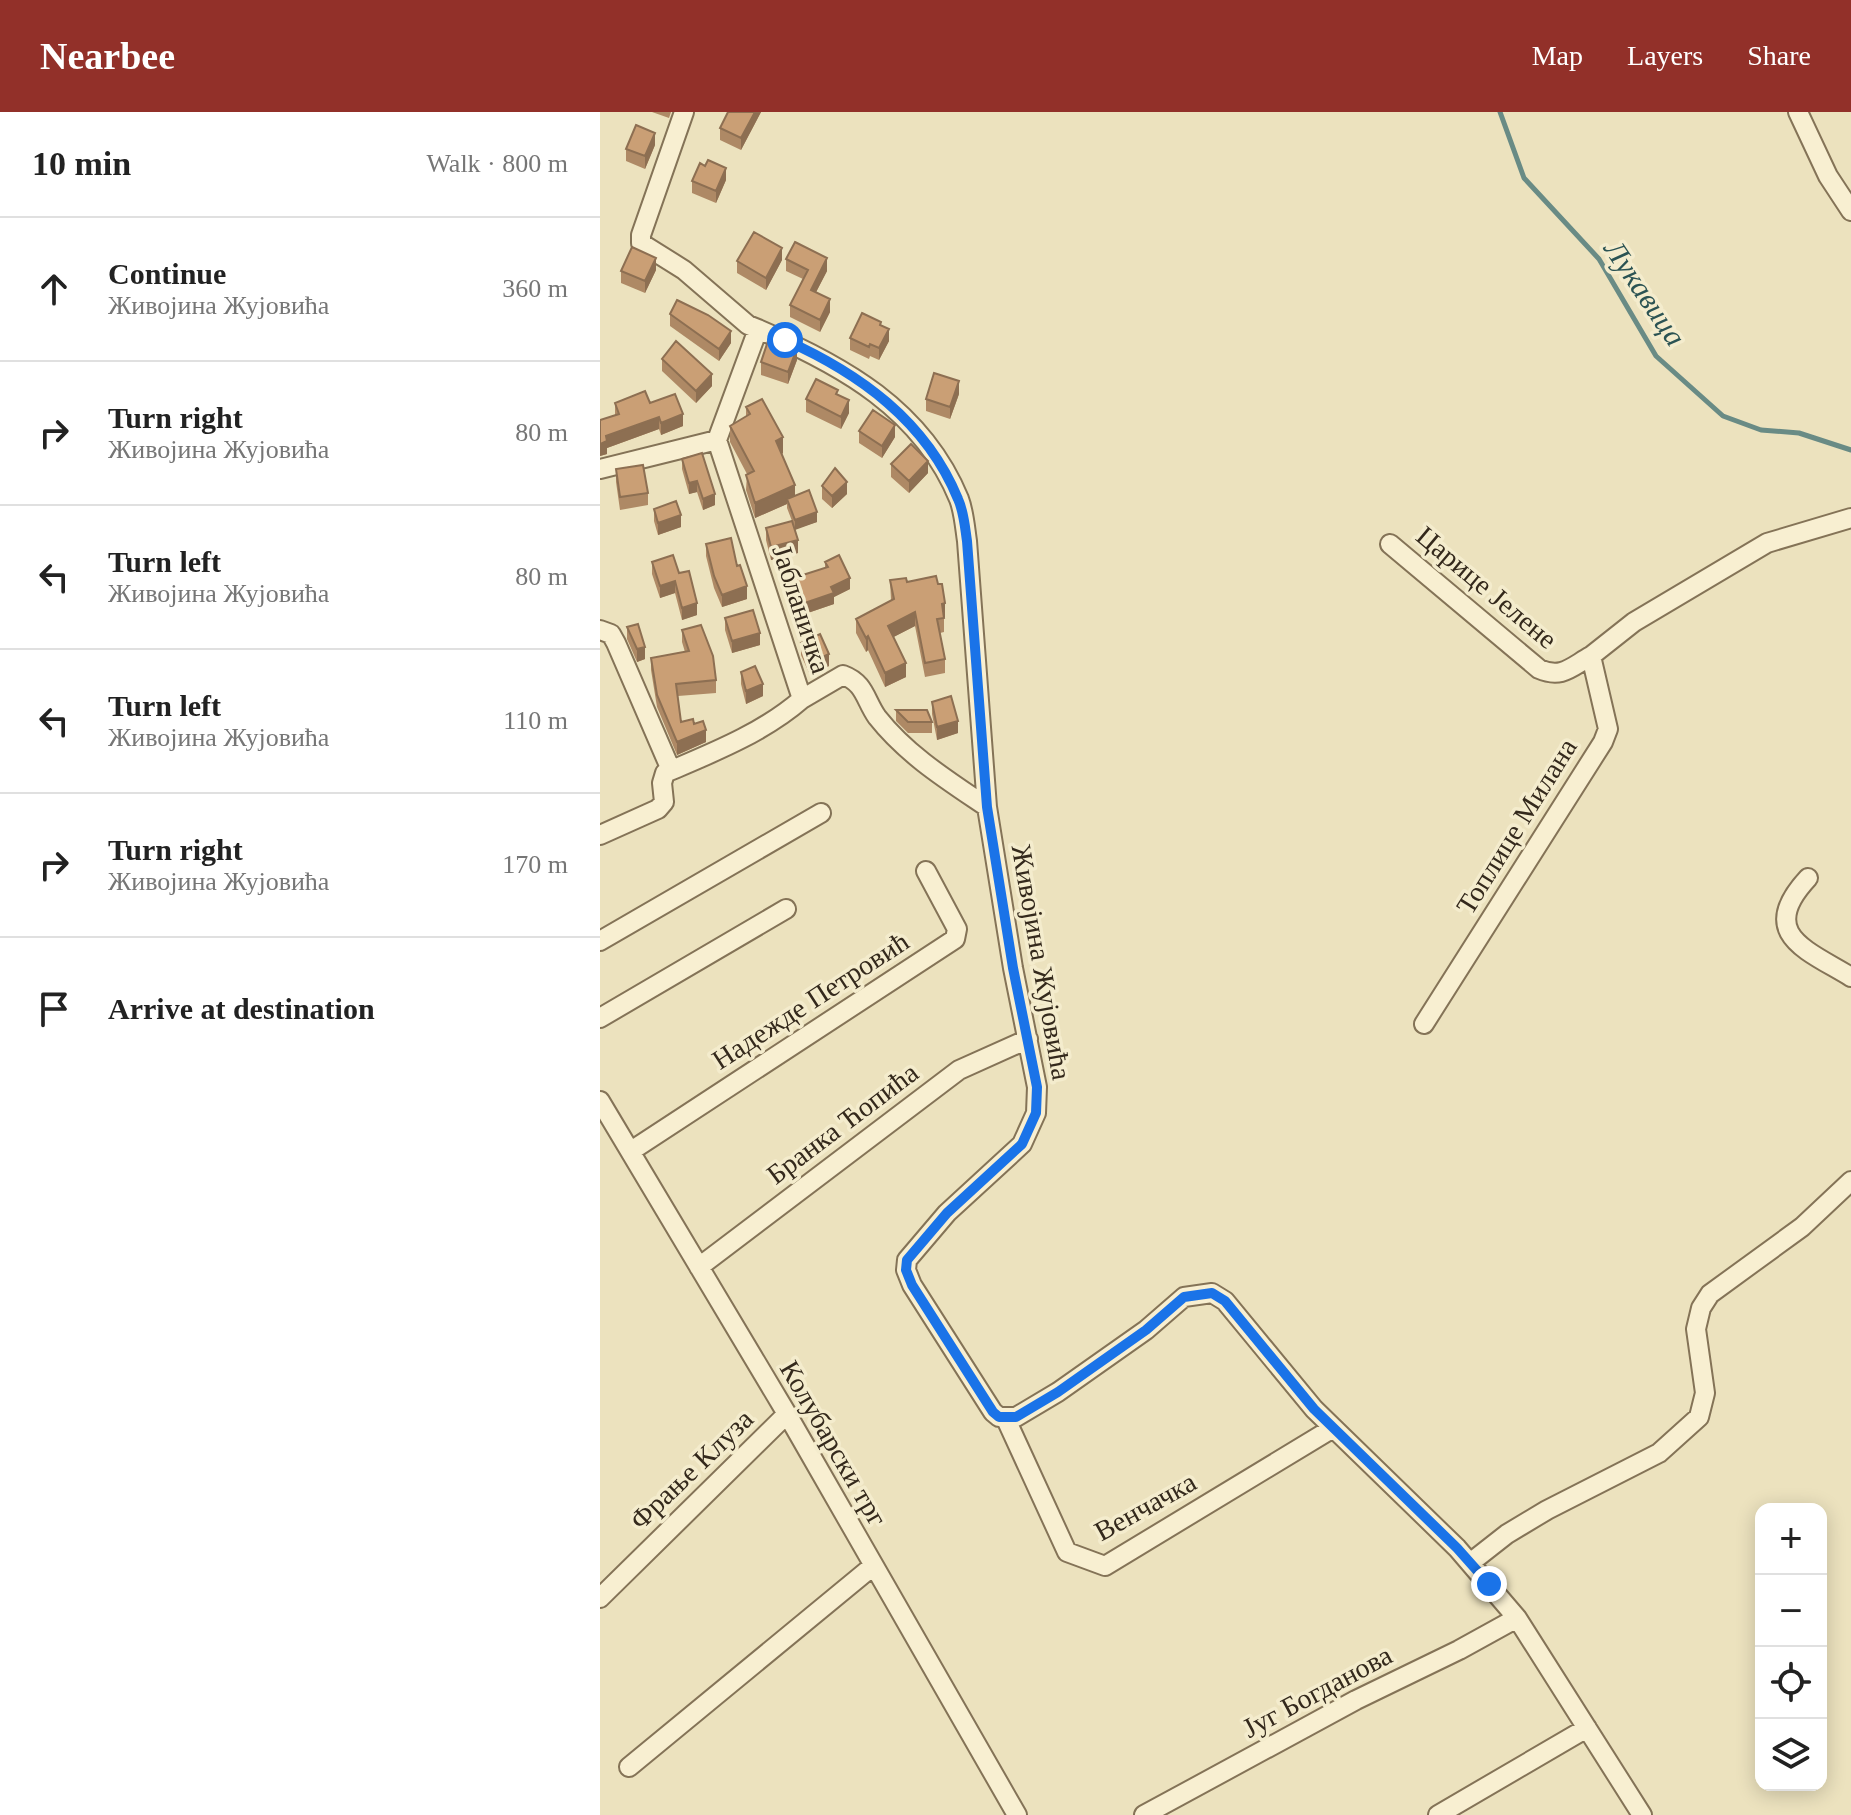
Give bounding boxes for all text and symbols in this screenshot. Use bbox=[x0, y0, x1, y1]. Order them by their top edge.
text: Nearbee bbox=[40, 35, 175, 77]
text: Map bbox=[1532, 40, 1583, 71]
text: Layers bbox=[1627, 40, 1703, 71]
text: Share bbox=[1747, 40, 1811, 71]
text: 10 min bbox=[32, 145, 131, 182]
text: Walk · 800 m bbox=[426, 149, 568, 178]
water label: Лукавица bbox=[1598, 233, 1693, 352]
text: Continue bbox=[108, 257, 226, 290]
icon: ahead bbox=[32, 267, 76, 311]
text: 360 m bbox=[502, 274, 568, 303]
text: Живојина Жујовића bbox=[108, 291, 329, 320]
route start bbox=[767, 322, 803, 358]
text: Turn right bbox=[108, 401, 243, 434]
icon: right bbox=[32, 411, 76, 455]
text: 80 m bbox=[515, 418, 568, 447]
text: Живојина Жујовића bbox=[108, 435, 329, 464]
street label: Царице Јелене bbox=[1410, 520, 1563, 655]
street label: Јабланичка bbox=[766, 541, 837, 678]
text: Turn left bbox=[108, 545, 221, 578]
icon: left bbox=[32, 555, 76, 599]
text: 80 m bbox=[515, 562, 568, 591]
text: Живојина Жујовића bbox=[108, 579, 329, 608]
text: Turn left bbox=[108, 689, 221, 722]
icon: left bbox=[32, 699, 76, 743]
text: 110 m bbox=[503, 706, 568, 735]
text: Живојина Жујовића bbox=[108, 723, 329, 752]
street label: Топлице Милана bbox=[1450, 732, 1583, 920]
text: Turn right bbox=[108, 833, 243, 866]
street label: Живојина Жујовића bbox=[1006, 842, 1078, 1083]
icon: right bbox=[32, 843, 76, 887]
text: 170 m bbox=[502, 850, 568, 879]
text: Живојина Жујовића bbox=[108, 867, 329, 896]
street label: Надежде Петровић bbox=[706, 925, 914, 1075]
icon: arrive bbox=[32, 987, 76, 1031]
text: Arrive at destination bbox=[108, 992, 375, 1025]
street label: Бранка Ћопића bbox=[761, 1056, 924, 1190]
street label: Колубарски трг bbox=[774, 1355, 893, 1531]
street label: Фрање Клуза bbox=[624, 1403, 759, 1536]
street label: Венчачка bbox=[1089, 1466, 1202, 1547]
map controls bbox=[1755, 1503, 1827, 1791]
button: + bbox=[1755, 1503, 1827, 1575]
route end bbox=[1471, 1566, 1507, 1602]
button: − bbox=[1755, 1575, 1827, 1647]
street label: Југ Богданова bbox=[1237, 1639, 1398, 1744]
button: locate bbox=[1755, 1647, 1827, 1719]
button: layers bbox=[1755, 1719, 1827, 1791]

